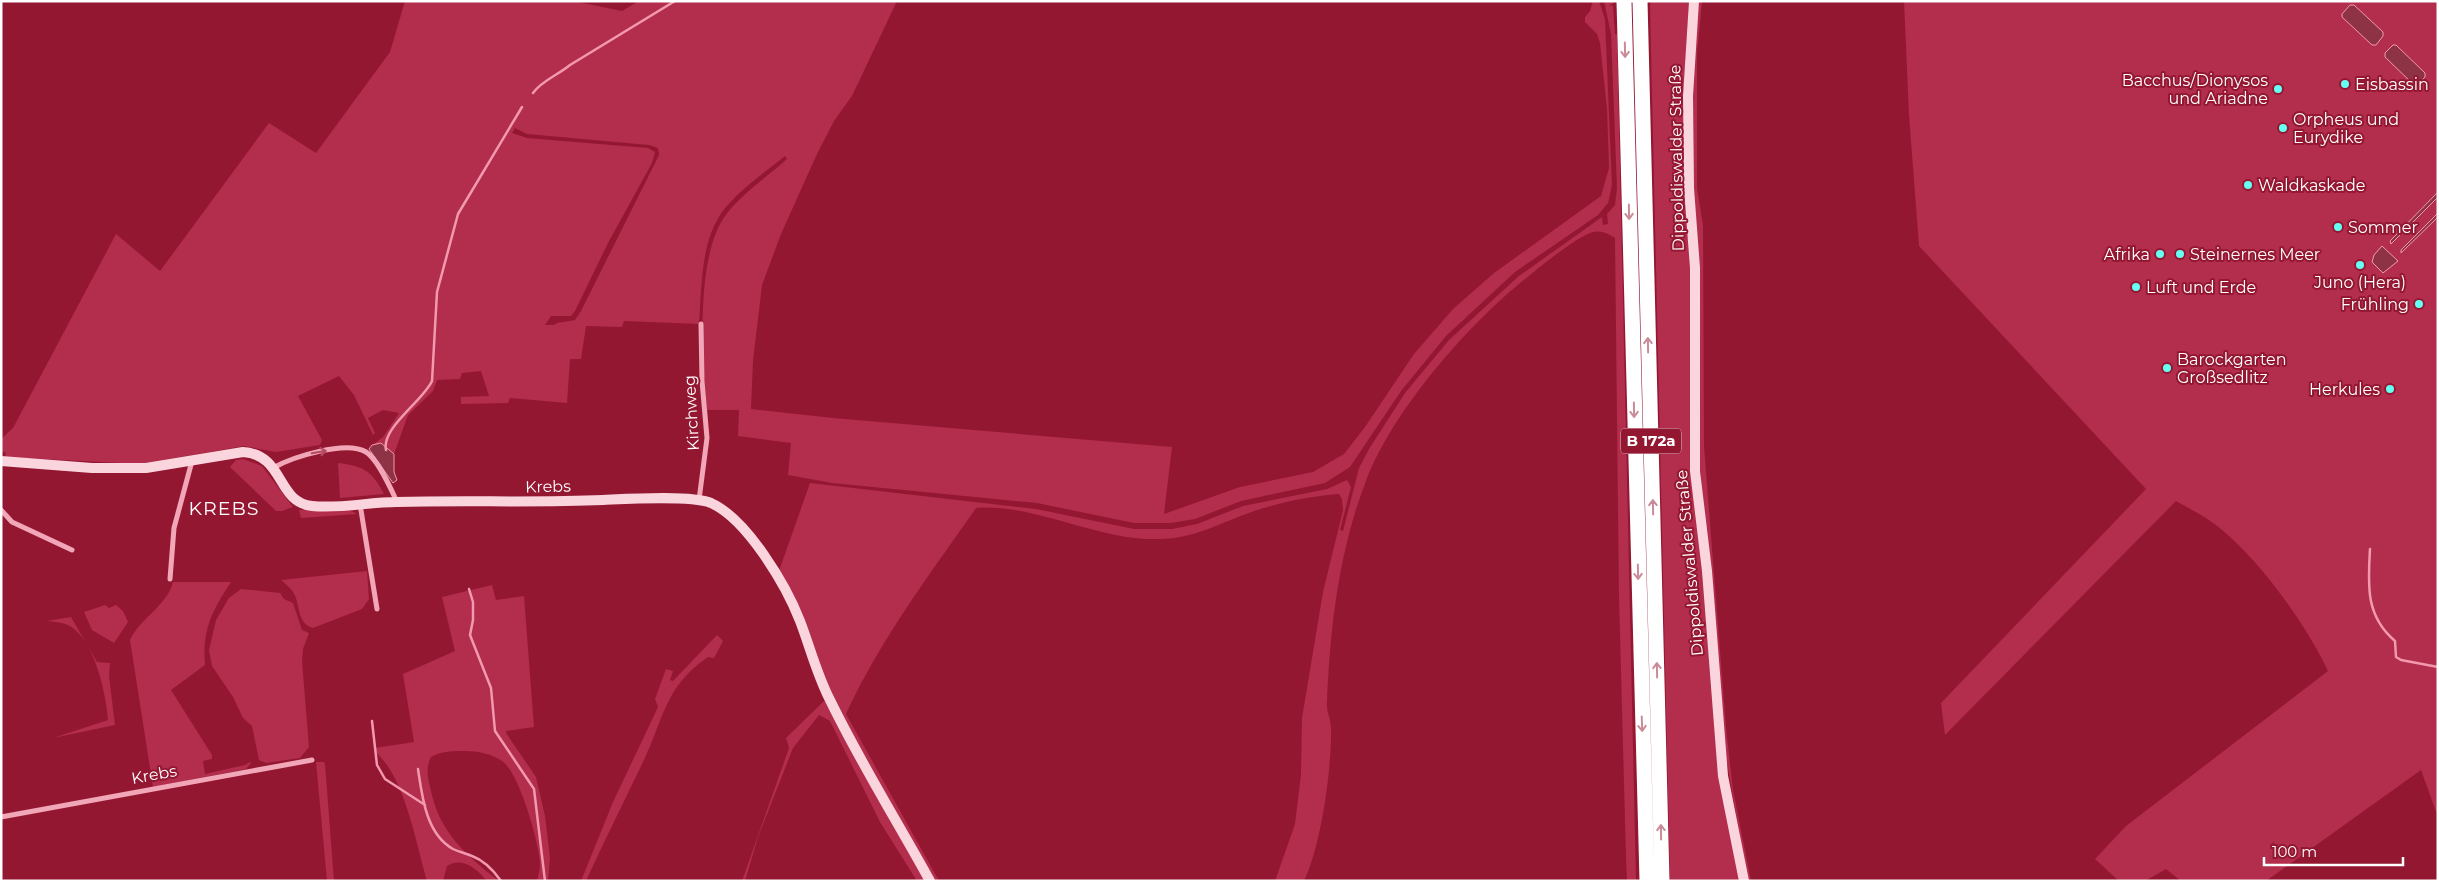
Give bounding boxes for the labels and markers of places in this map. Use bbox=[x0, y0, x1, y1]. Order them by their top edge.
place label: Bacchus/Dionysos und Ariadne bbox=[2122, 71, 2268, 108]
place label: Eisbassin bbox=[2355, 75, 2429, 94]
marker: Eisbassin bbox=[2339, 78, 2351, 90]
marker: Bacchus/Dionysos und Ariadne bbox=[2272, 83, 2284, 95]
place label: Orpheus und Eurydike bbox=[2293, 110, 2399, 147]
marker: Orpheus und Eurydike bbox=[2277, 122, 2289, 134]
place label: Waldkaskade bbox=[2258, 176, 2366, 195]
marker: Waldkaskade bbox=[2242, 179, 2254, 191]
place label: Sommer bbox=[2348, 218, 2418, 237]
marker: Sommer bbox=[2332, 221, 2344, 233]
place label: Afrika bbox=[2104, 245, 2150, 264]
place label: Steinernes Meer bbox=[2190, 245, 2320, 264]
marker: Afrika bbox=[2154, 248, 2166, 260]
marker: Steinernes Meer bbox=[2174, 248, 2186, 260]
marker: Juno (Hera) bbox=[2354, 259, 2366, 271]
place label: Juno (Hera) bbox=[2313, 273, 2406, 292]
place label: Luft und Erde bbox=[2146, 278, 2256, 297]
marker: Luft und Erde bbox=[2130, 281, 2142, 293]
place label: Frühling bbox=[2341, 295, 2409, 314]
marker: Frühling bbox=[2413, 298, 2425, 310]
place label: Barockgarten Großsedlitz bbox=[2177, 350, 2287, 387]
marker: Barockgarten Großsedlitz bbox=[2161, 362, 2173, 374]
place label: Herkules bbox=[2309, 380, 2380, 399]
marker: Herkules bbox=[2384, 383, 2396, 395]

